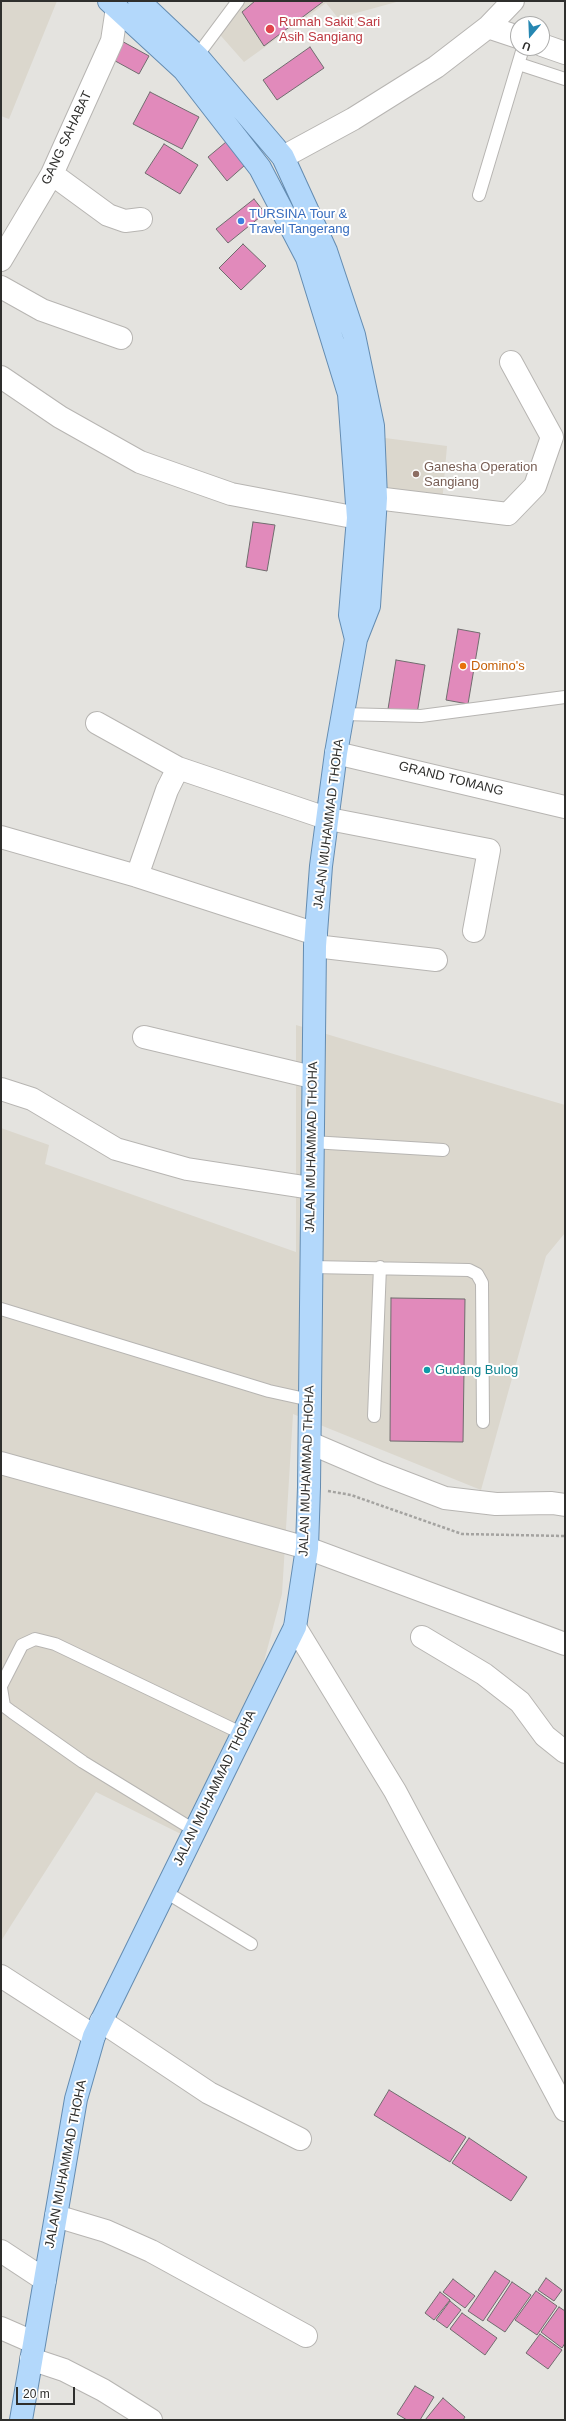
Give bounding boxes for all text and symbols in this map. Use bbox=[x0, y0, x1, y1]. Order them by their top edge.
place label: Rumah Sakit Sari Asih Sangiang bbox=[279, 14, 380, 45]
north arrow bbox=[510, 16, 550, 56]
marker: Rumah Sakit Sari Asih Sangiang bbox=[264, 23, 276, 35]
text: U bbox=[521, 39, 532, 53]
street label: GANG SAHABAT bbox=[38, 89, 96, 187]
place label: TURSINA Tour & Travel Tangerang bbox=[249, 206, 350, 237]
marker: TURSINA Tour & Travel Tangerang bbox=[236, 216, 246, 226]
place label: Ganesha Operation Sangiang bbox=[424, 459, 537, 490]
marker: Ganesha Operation Sangiang bbox=[411, 469, 421, 479]
place label: Domino's bbox=[471, 658, 525, 674]
marker: Domino's bbox=[458, 661, 468, 671]
street label: JALAN MUHAMMAD THOHA bbox=[311, 738, 347, 910]
street label: GRAND TOMANG bbox=[397, 758, 505, 800]
street label: JALAN MUHAMMAD THOHA bbox=[303, 1061, 321, 1233]
place label: Gudang Bulog bbox=[435, 1362, 518, 1378]
marker: Gudang Bulog bbox=[422, 1365, 432, 1375]
street label: JALAN MUHAMMAD THOHA bbox=[296, 1385, 318, 1557]
street label: JALAN MUHAMMAD THOHA bbox=[170, 1708, 260, 1868]
street label: JALAN MUHAMMAD THOHA bbox=[42, 2078, 90, 2250]
scale bar bbox=[18, 2379, 77, 2405]
text: 20 m bbox=[23, 2387, 50, 2401]

